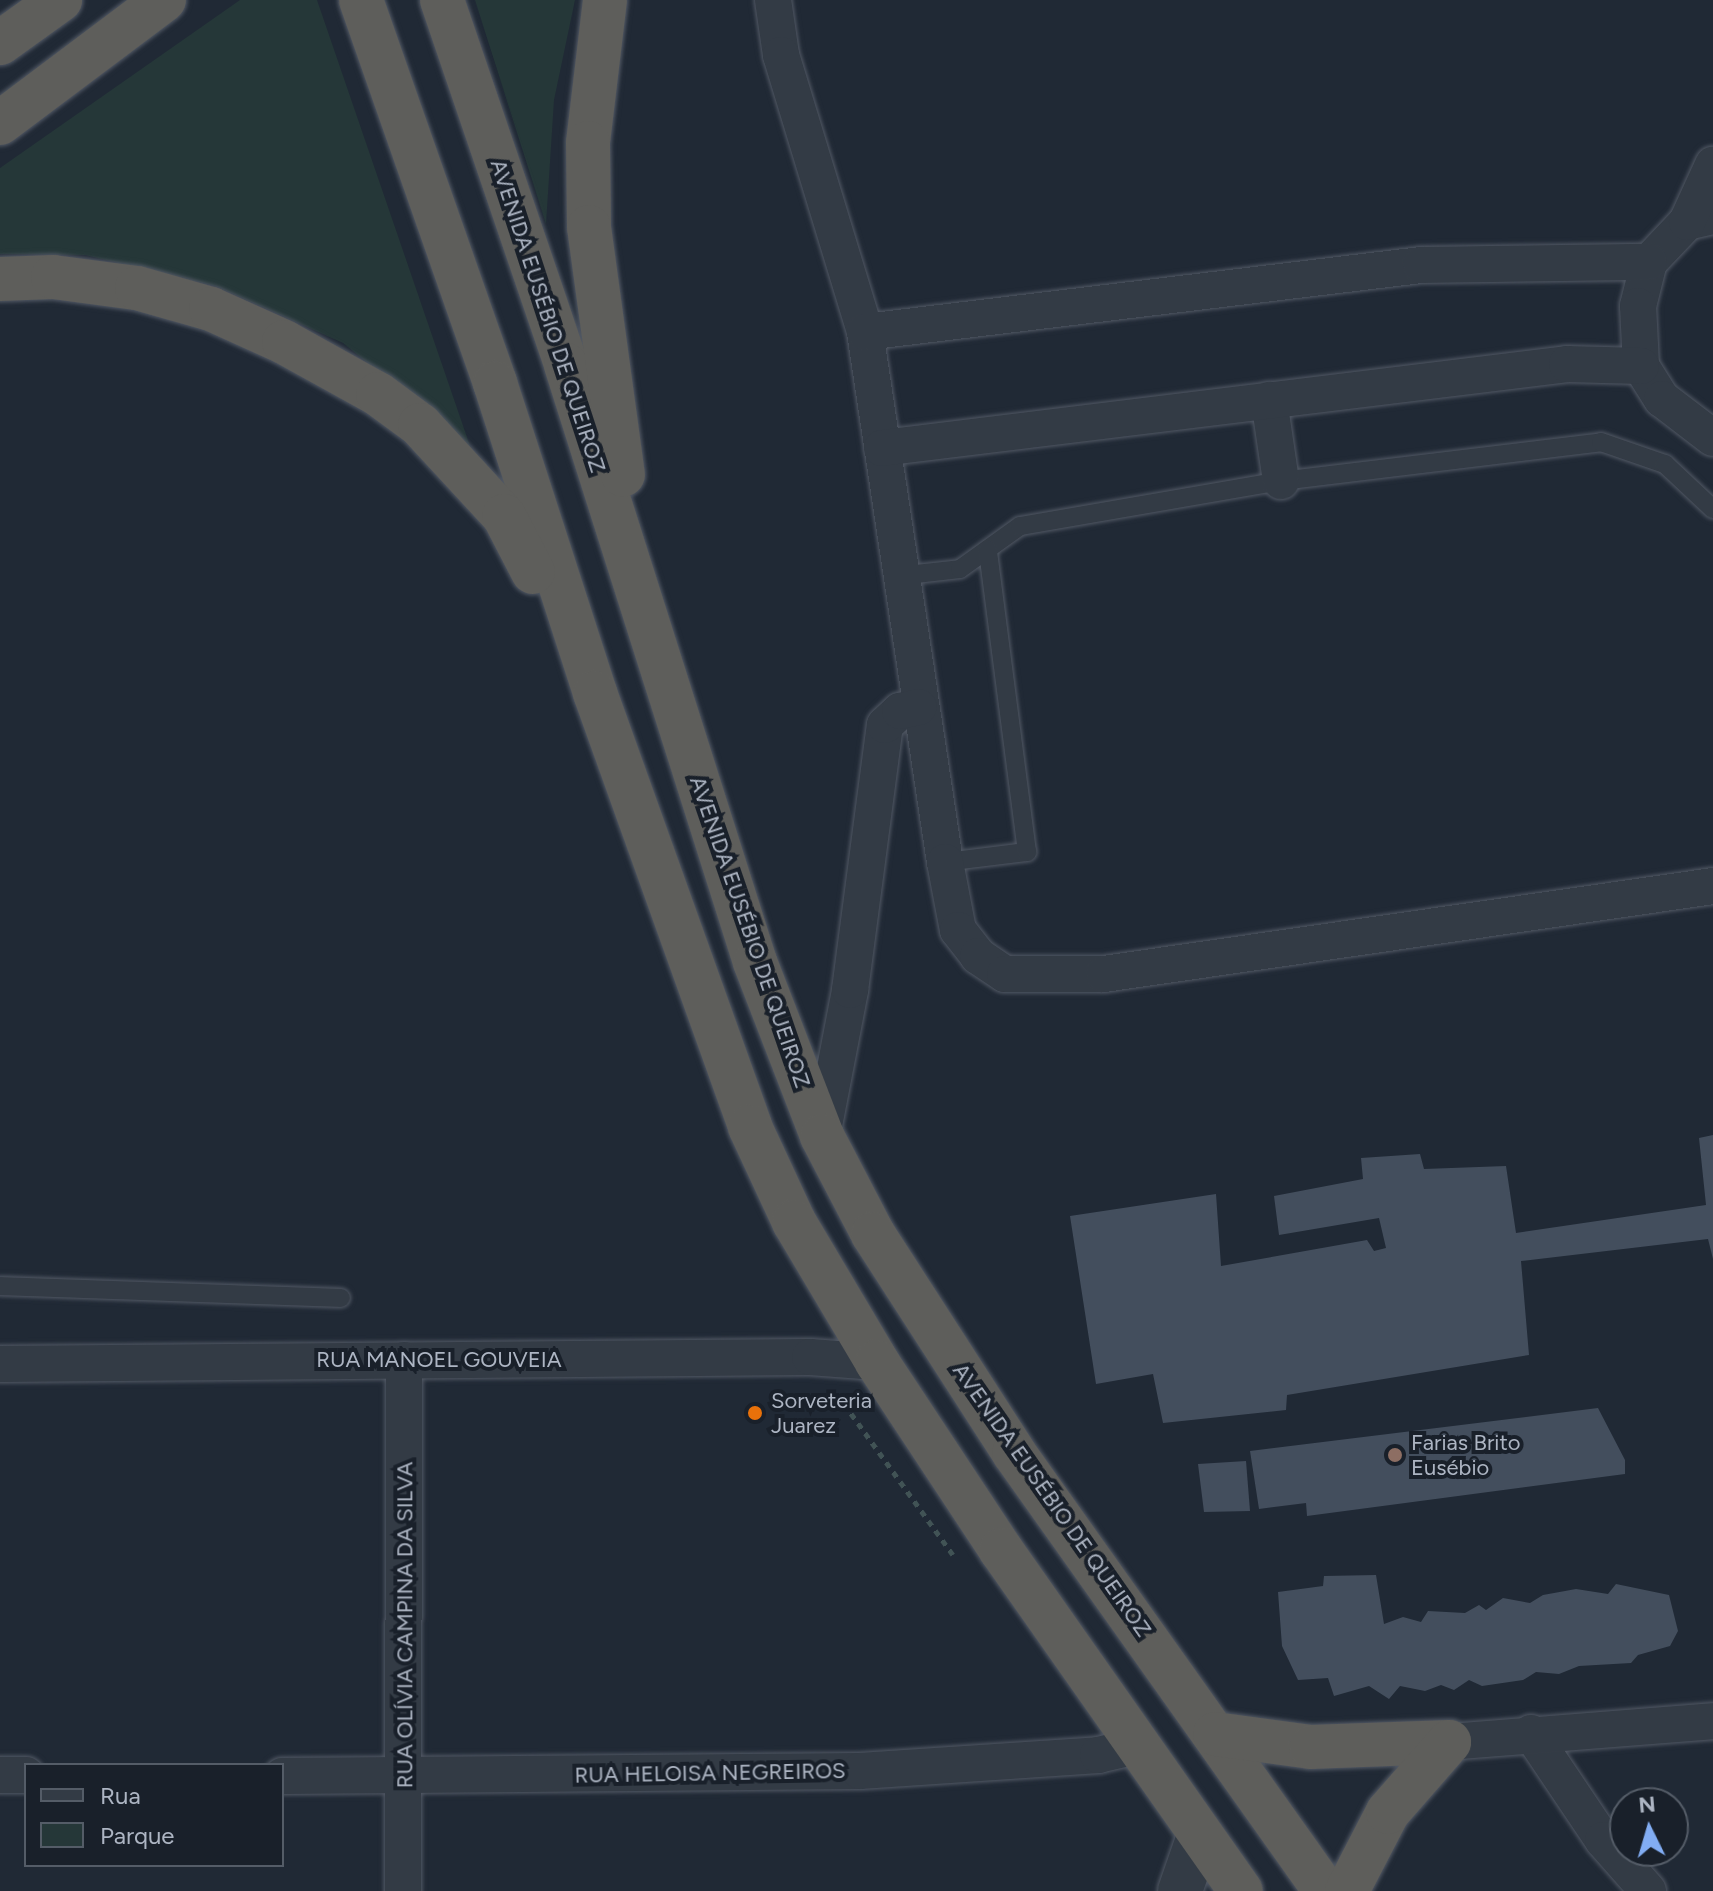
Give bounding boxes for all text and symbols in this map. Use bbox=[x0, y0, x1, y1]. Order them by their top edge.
street label: AVENIDA EUSÉBIO DE QUEIROZ bbox=[485, 156, 611, 476]
street label: AVENIDA EUSÉBIO DE QUEIROZ bbox=[684, 773, 816, 1091]
street label: RUA MANOEL GOUVEIA bbox=[316, 1347, 562, 1373]
street label: AVENIDA EUSÉBIO DE QUEIROZ bbox=[947, 1358, 1157, 1642]
place label: Sorveteria Juarez bbox=[771, 1387, 872, 1438]
marker: Sorveteria Juarez bbox=[746, 1404, 764, 1422]
place label: Farias Brito Eusébio bbox=[1411, 1429, 1520, 1480]
marker: Farias Brito Eusébio bbox=[1386, 1446, 1404, 1464]
street label: RUA OLÍVIA CAMPINA DA SILVA bbox=[392, 1462, 418, 1788]
street label: RUA HELOISA NEGREIROS bbox=[574, 1757, 846, 1789]
legend bbox=[24, 1763, 284, 1867]
text: Rua bbox=[100, 1781, 141, 1810]
north arrow bbox=[1609, 1787, 1689, 1867]
text: N bbox=[1637, 1790, 1657, 1819]
text: Parque bbox=[100, 1821, 174, 1850]

